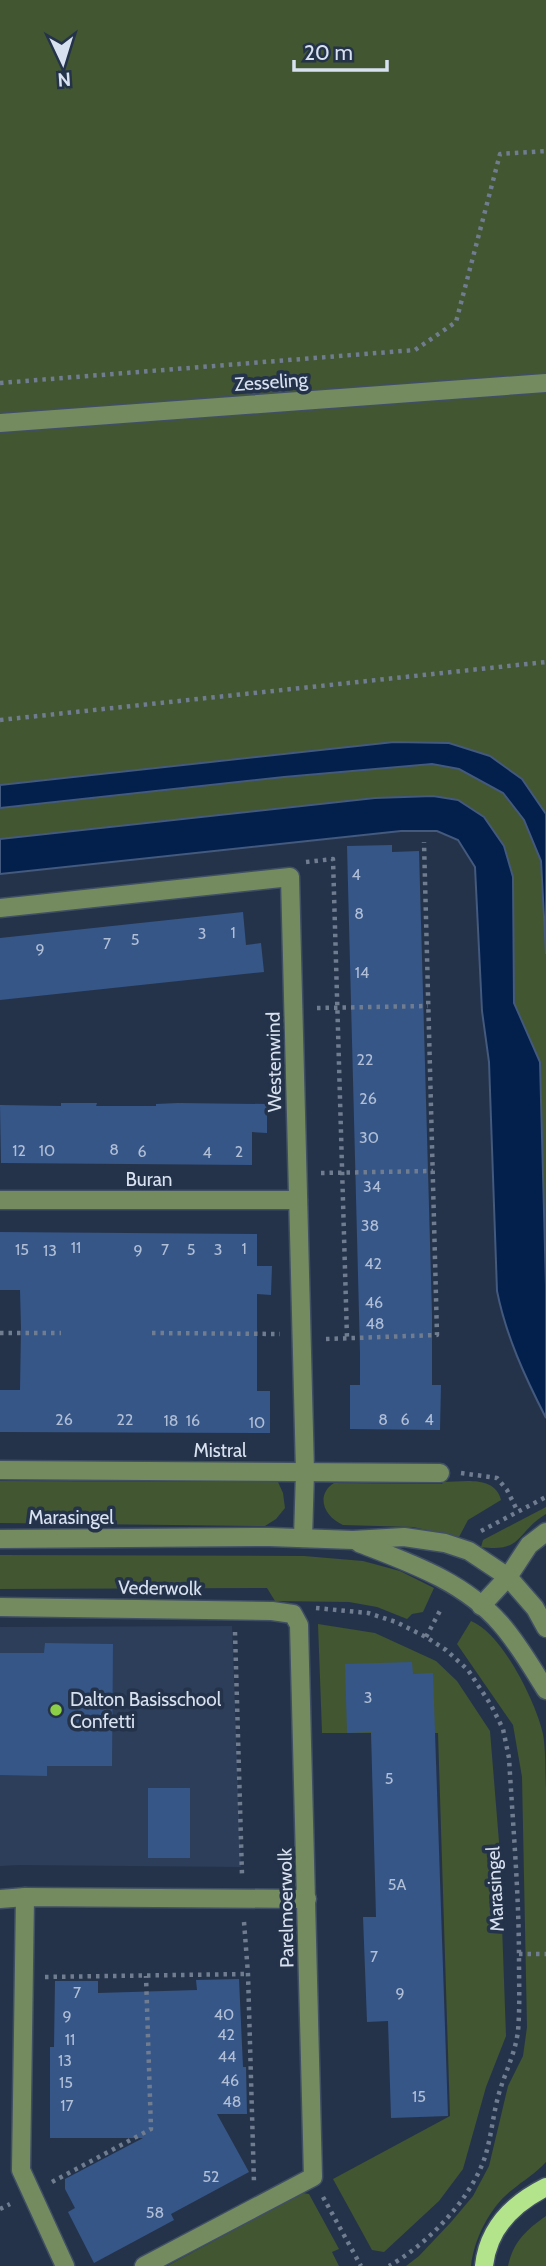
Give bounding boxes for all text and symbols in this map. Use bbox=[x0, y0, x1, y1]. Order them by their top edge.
north arrow bbox=[28, 28, 98, 98]
scale bar bbox=[294, 28, 387, 72]
text: 20 m bbox=[304, 40, 353, 65]
text: N bbox=[57, 68, 72, 91]
street label: Zesseling bbox=[233, 368, 309, 396]
house number: 4 bbox=[351, 865, 361, 884]
house number: 8 bbox=[354, 904, 364, 923]
house number: 1 bbox=[230, 923, 236, 942]
house number: 3 bbox=[198, 924, 206, 943]
house number: 5 bbox=[131, 930, 139, 949]
house number: 7 bbox=[103, 934, 111, 953]
house number: 9 bbox=[35, 940, 45, 959]
house number: 14 bbox=[355, 963, 369, 982]
street label: Westenwind bbox=[262, 1012, 286, 1112]
house number: 22 bbox=[357, 1050, 373, 1069]
house number: 26 bbox=[359, 1089, 377, 1108]
house number: 30 bbox=[359, 1128, 379, 1147]
house number: 8 bbox=[109, 1140, 119, 1159]
house number: 12 bbox=[12, 1141, 26, 1160]
house number: 10 bbox=[39, 1141, 55, 1160]
house number: 6 bbox=[137, 1142, 147, 1161]
house number: 2 bbox=[235, 1142, 243, 1161]
house number: 4 bbox=[202, 1143, 212, 1162]
street label: Buran bbox=[126, 1168, 172, 1191]
house number: 34 bbox=[363, 1177, 381, 1196]
house number: 38 bbox=[361, 1216, 379, 1235]
house number: 11 bbox=[71, 1238, 81, 1257]
house number: 1 bbox=[241, 1239, 247, 1258]
house number: 15 bbox=[15, 1240, 29, 1259]
house number: 7 bbox=[161, 1240, 169, 1259]
house number: 5 bbox=[187, 1240, 195, 1259]
house number: 3 bbox=[214, 1240, 222, 1259]
house number: 13 bbox=[43, 1241, 57, 1260]
house number: 9 bbox=[133, 1241, 143, 1260]
house number: 42 bbox=[364, 1254, 382, 1273]
house number: 46 bbox=[365, 1293, 383, 1312]
house number: 48 bbox=[366, 1314, 384, 1333]
house number: 26 bbox=[55, 1410, 73, 1429]
house number: 22 bbox=[117, 1410, 133, 1429]
house number: 8 bbox=[378, 1410, 388, 1429]
house number: 6 bbox=[400, 1410, 410, 1429]
house number: 4 bbox=[424, 1410, 434, 1429]
house number: 18 bbox=[164, 1411, 178, 1430]
house number: 16 bbox=[186, 1411, 200, 1430]
house number: 10 bbox=[249, 1413, 265, 1432]
street label: Mistral bbox=[193, 1439, 247, 1462]
street label: Marasingel bbox=[28, 1506, 114, 1529]
street label: Vederwolk bbox=[118, 1576, 202, 1600]
place label: Dalton Basisschool Confetti bbox=[70, 1688, 222, 1733]
house number: 3 bbox=[364, 1688, 372, 1707]
marker: Dalton Basisschool Confetti bbox=[48, 1702, 64, 1718]
house number: 5 bbox=[385, 1769, 393, 1788]
street label: Marasingel bbox=[481, 1845, 509, 1932]
street label: Parelmoerwolk bbox=[273, 1847, 299, 1968]
house number: 5A bbox=[388, 1875, 406, 1894]
house number: 7 bbox=[370, 1947, 378, 1966]
house number: 7 bbox=[73, 1983, 81, 2002]
house number: 9 bbox=[395, 1984, 405, 2003]
house number: 40 bbox=[214, 2005, 234, 2024]
house number: 9 bbox=[62, 2007, 72, 2026]
house number: 42 bbox=[217, 2025, 235, 2044]
house number: 11 bbox=[65, 2030, 75, 2049]
house number: 44 bbox=[218, 2047, 236, 2066]
house number: 13 bbox=[58, 2051, 72, 2070]
house number: 46 bbox=[221, 2071, 239, 2090]
house number: 15 bbox=[59, 2073, 73, 2092]
house number: 15 bbox=[412, 2087, 426, 2106]
house number: 48 bbox=[223, 2092, 241, 2111]
house number: 17 bbox=[60, 2096, 74, 2115]
house number: 52 bbox=[202, 2167, 220, 2186]
house number: 58 bbox=[146, 2203, 164, 2222]

